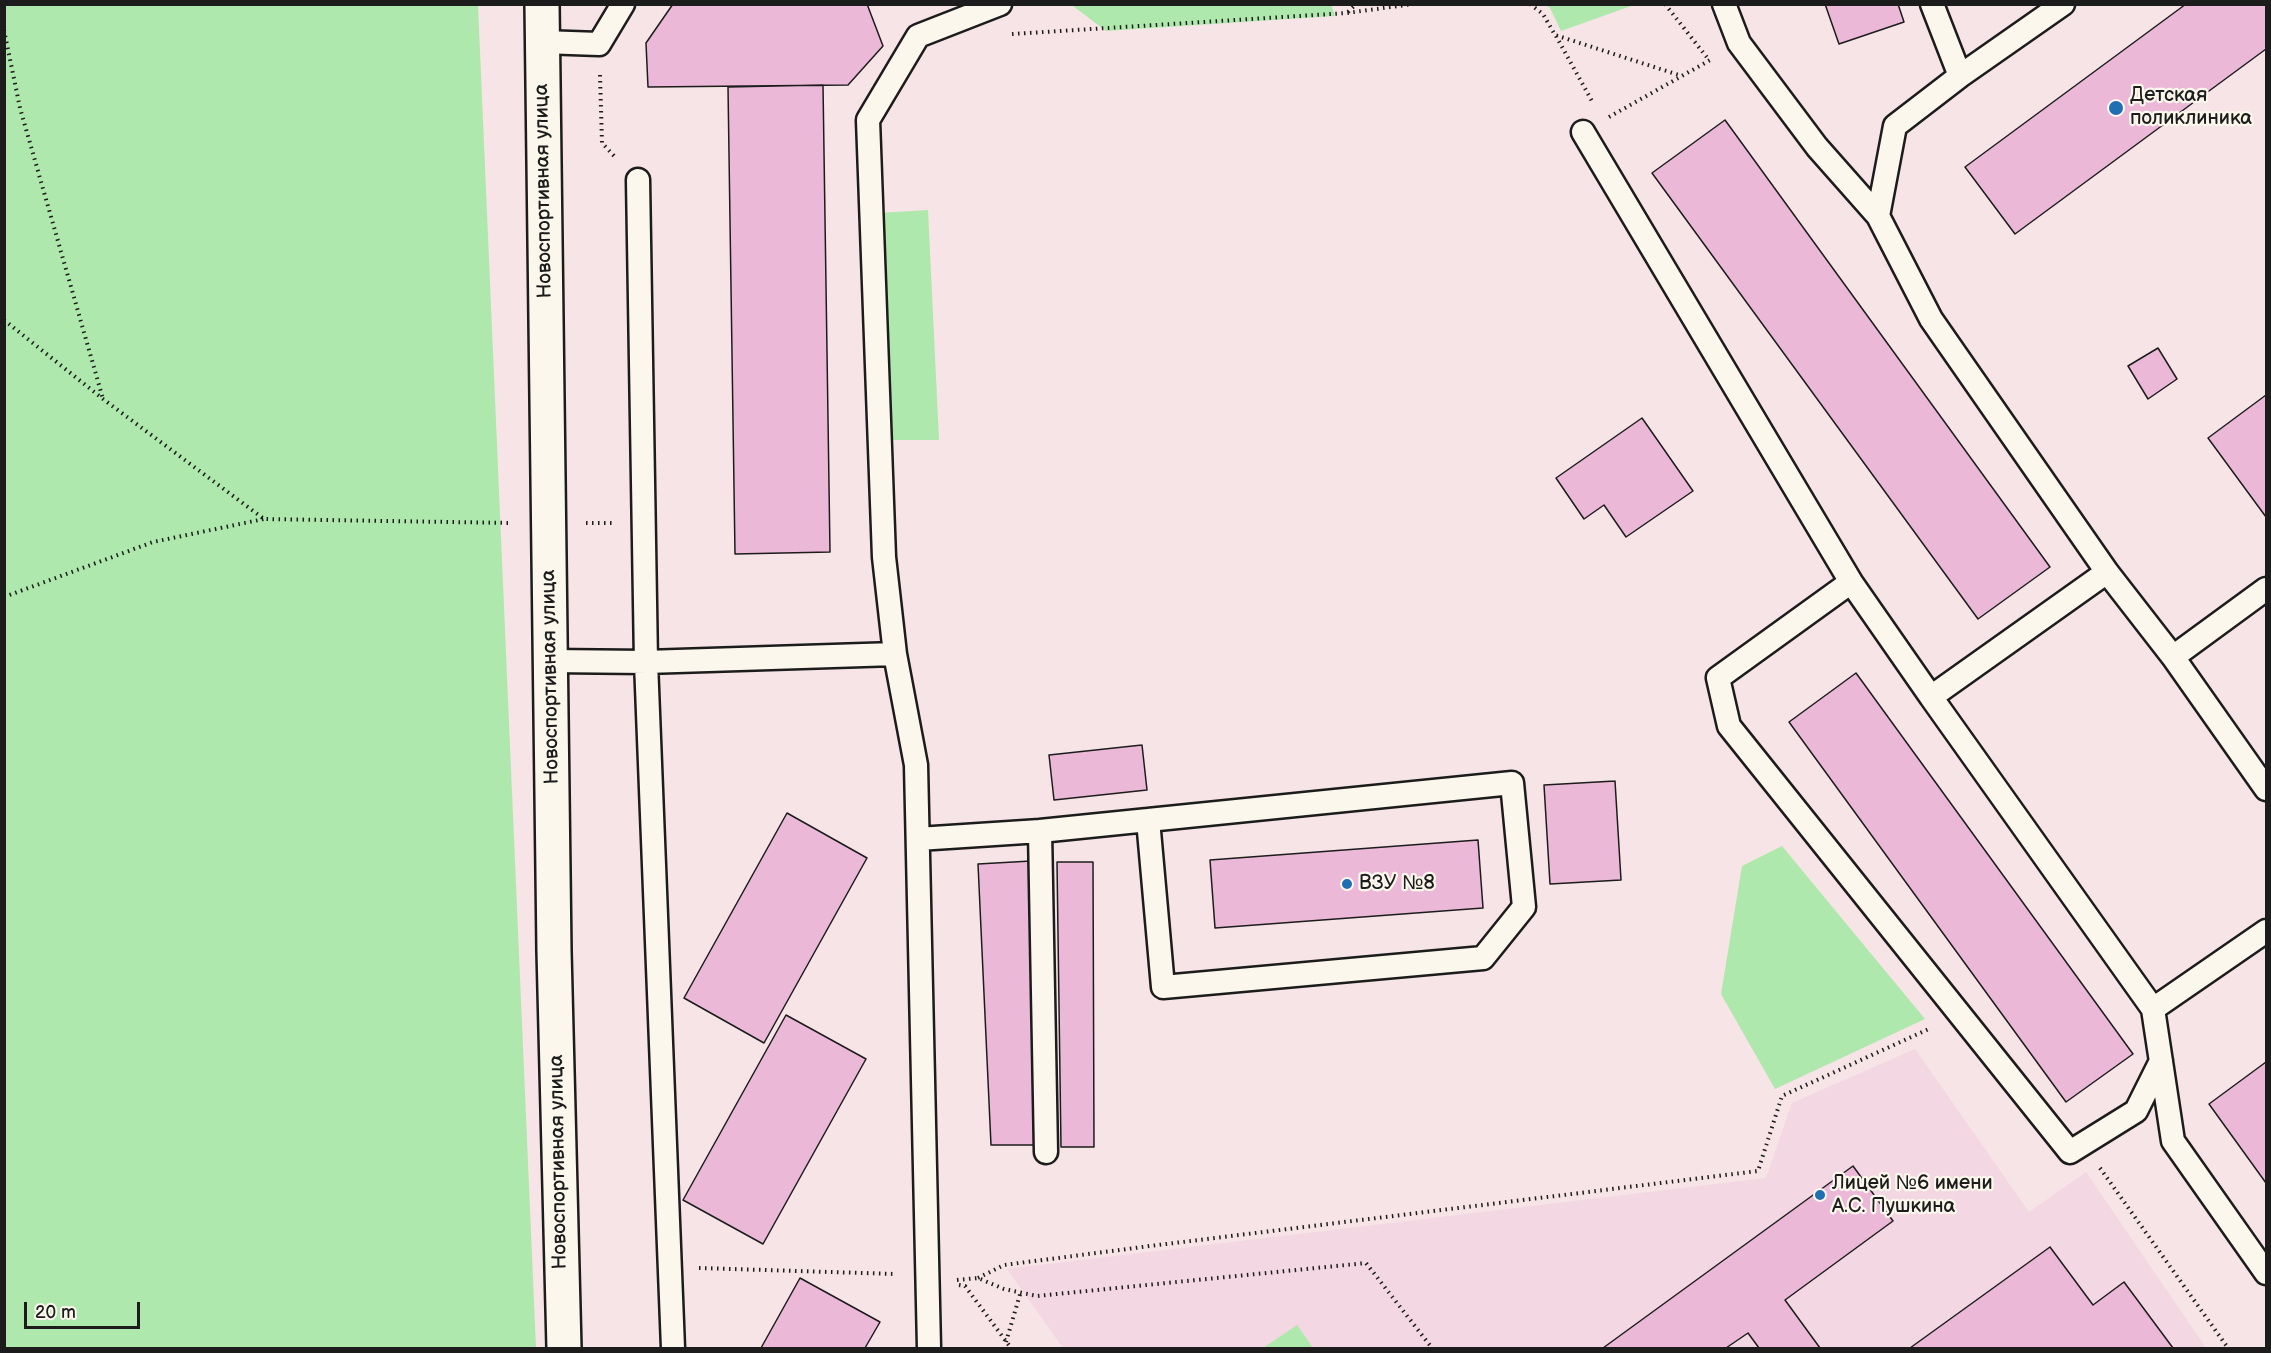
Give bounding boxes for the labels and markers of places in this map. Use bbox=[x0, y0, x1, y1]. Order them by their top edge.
place label: Детская поликлиника bbox=[2130, 84, 2252, 131]
marker: Детская поликлиника bbox=[2107, 99, 2125, 117]
place label: ВЗУ №8 bbox=[1359, 872, 1435, 896]
marker: ВЗУ №8 bbox=[1340, 877, 1354, 891]
place label: Лицей №6 имени А.С. Пушкина bbox=[1832, 1172, 1993, 1219]
marker: Лицей №6 имени А.С. Пушкина bbox=[1813, 1188, 1827, 1202]

